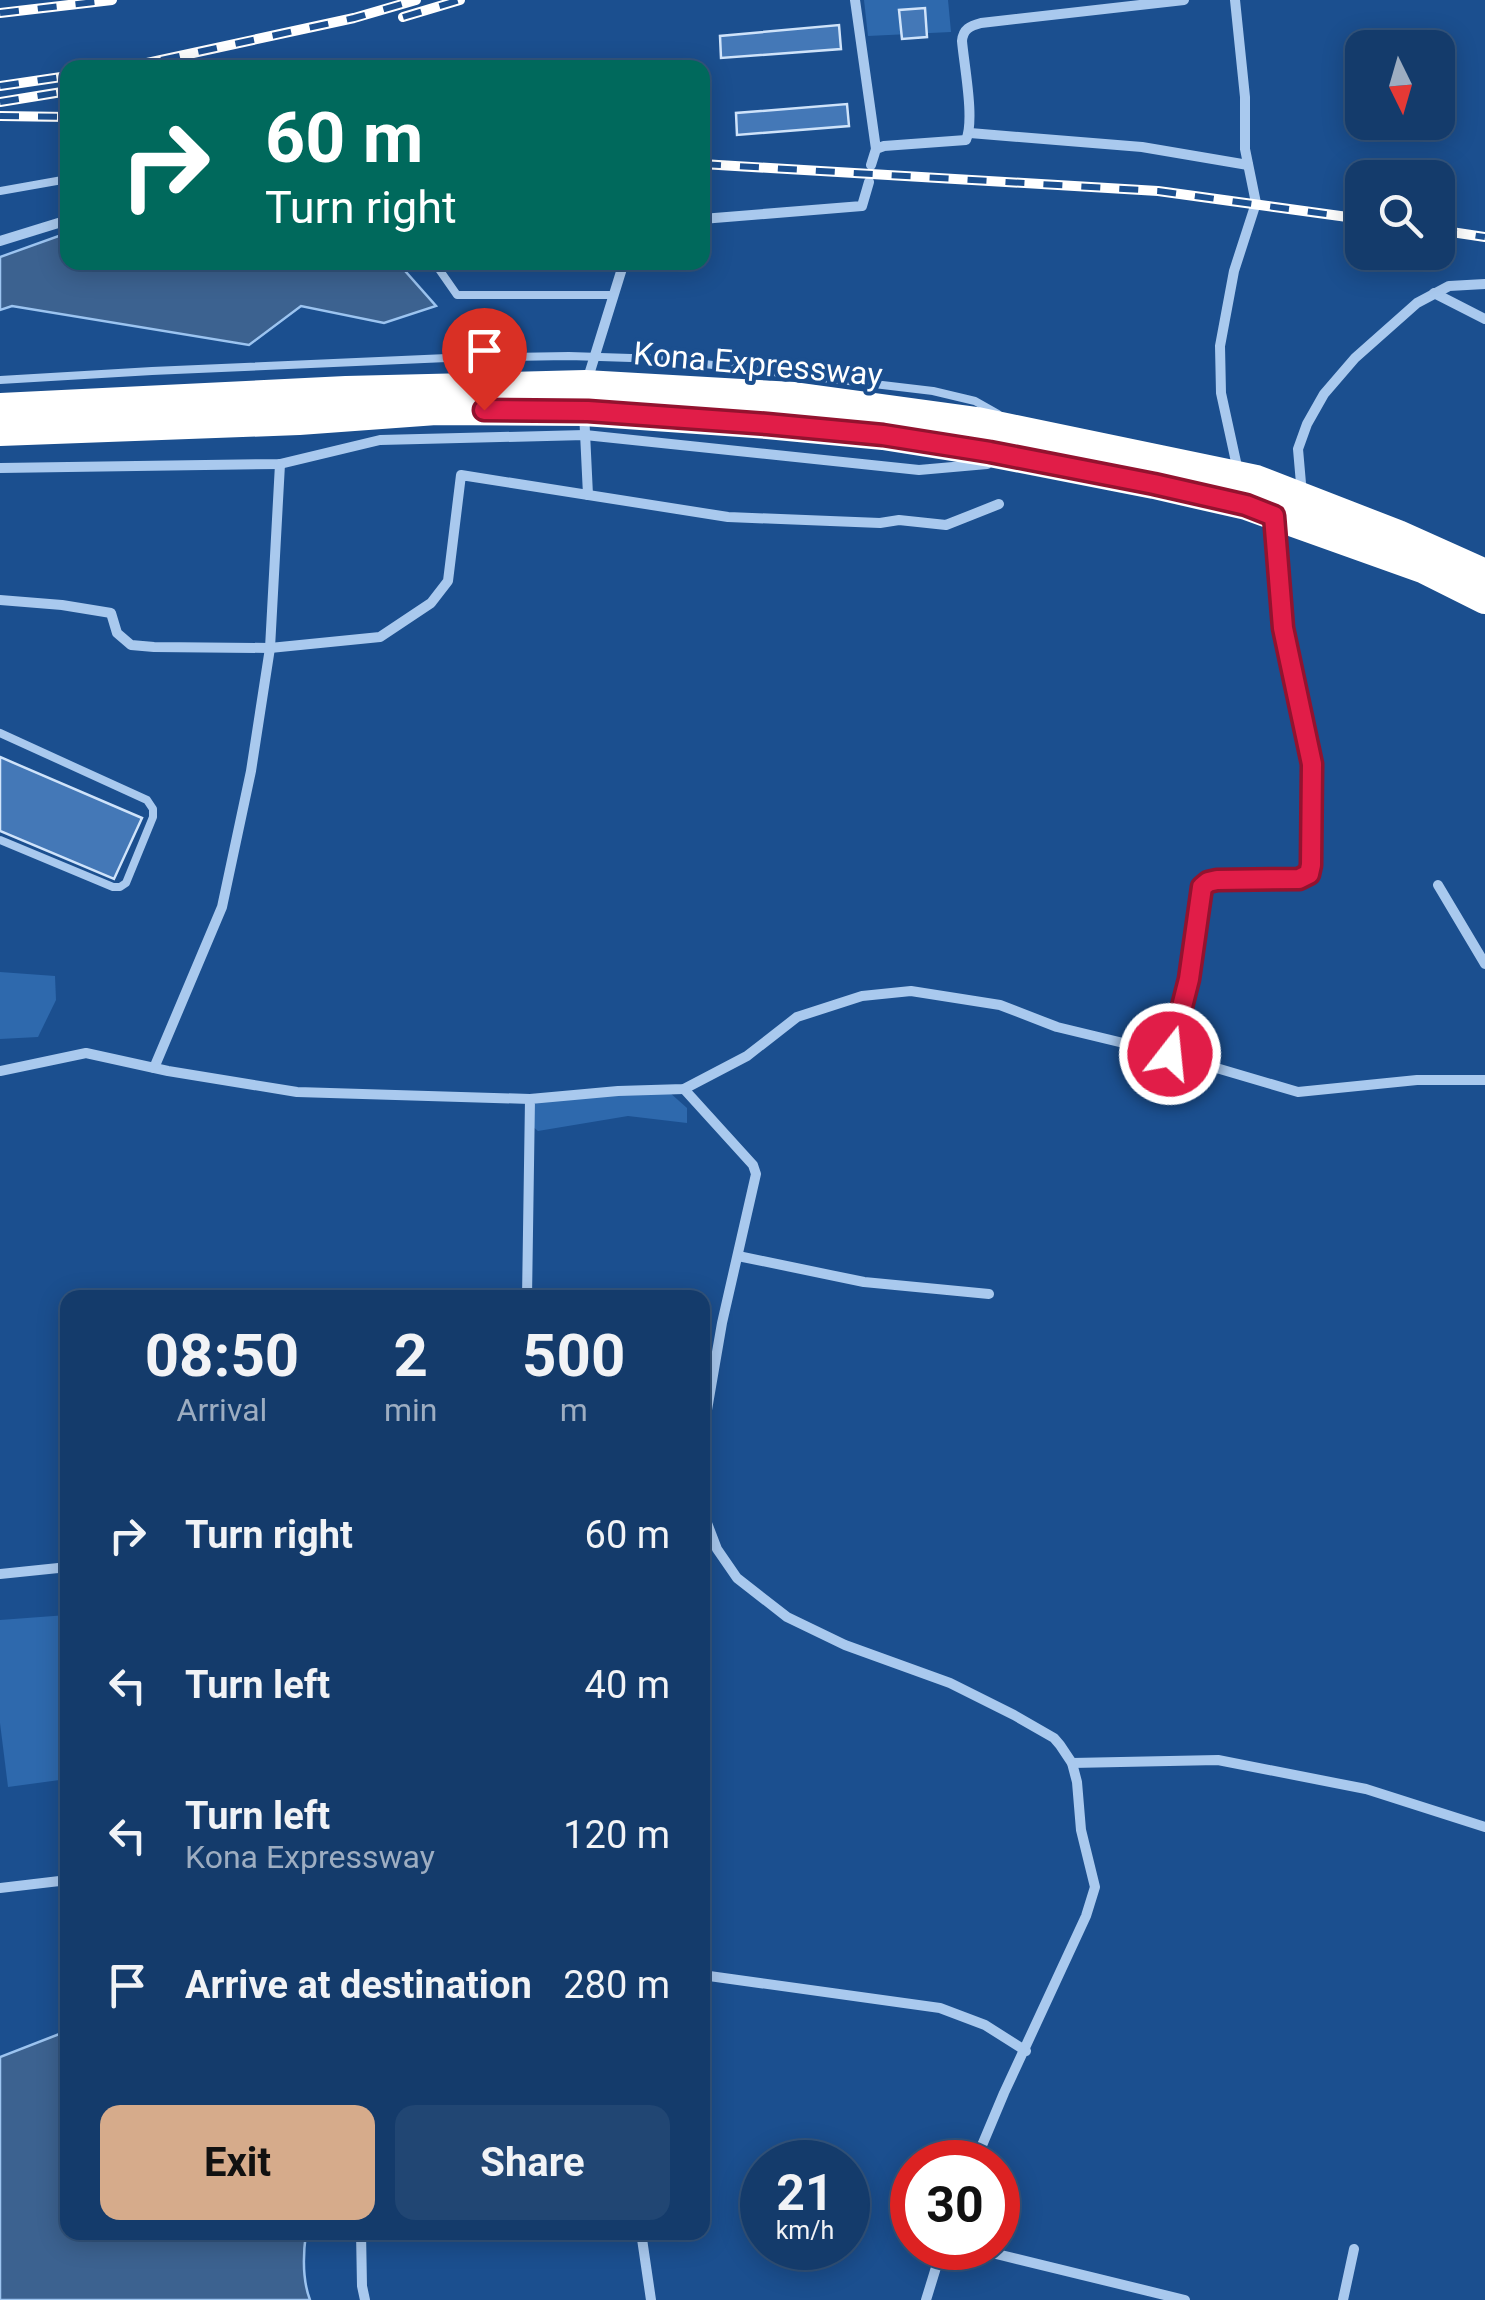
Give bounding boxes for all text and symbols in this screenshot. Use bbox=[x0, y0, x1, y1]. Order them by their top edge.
north arrow bbox=[1345, 30, 1455, 140]
map controls bbox=[1345, 30, 1455, 270]
text: 60 m bbox=[265, 97, 423, 179]
icon: right bbox=[100, 100, 230, 230]
button: search bbox=[1345, 160, 1455, 270]
text: Turn right bbox=[265, 181, 457, 234]
pin bbox=[442, 308, 527, 411]
icon: arrive bbox=[457, 323, 512, 378]
street label: Kona Expressway bbox=[632, 334, 884, 394]
position arrow bbox=[1118, 1002, 1222, 1106]
text: 08:50 bbox=[145, 1320, 299, 1391]
text: 2 bbox=[393, 1320, 428, 1391]
text: 500 bbox=[522, 1320, 625, 1391]
text: Arrival bbox=[177, 1391, 267, 1429]
text: min bbox=[384, 1391, 437, 1429]
text: m bbox=[560, 1391, 588, 1429]
icon: right bbox=[100, 1508, 155, 1563]
text: Turn right bbox=[185, 1513, 353, 1557]
text: 60 m bbox=[585, 1513, 670, 1557]
icon: left bbox=[100, 1658, 155, 1713]
text: Turn left bbox=[185, 1663, 330, 1707]
text: 40 m bbox=[585, 1663, 670, 1707]
text: Turn left bbox=[185, 1794, 330, 1838]
icon: left bbox=[100, 1808, 155, 1863]
text: 120 m bbox=[563, 1813, 670, 1857]
text: Kona Expressway bbox=[185, 1838, 435, 1876]
icon: arrive bbox=[100, 1958, 155, 2013]
text: Arrive at destination bbox=[185, 1963, 532, 2007]
text: 280 m bbox=[563, 1963, 670, 2007]
button: Exit bbox=[100, 2105, 375, 2220]
button: Share bbox=[395, 2105, 670, 2220]
speed limit sign: 30 bbox=[890, 2140, 1020, 2270]
text: 21 bbox=[776, 2164, 834, 2222]
text: km/h bbox=[776, 2216, 834, 2245]

